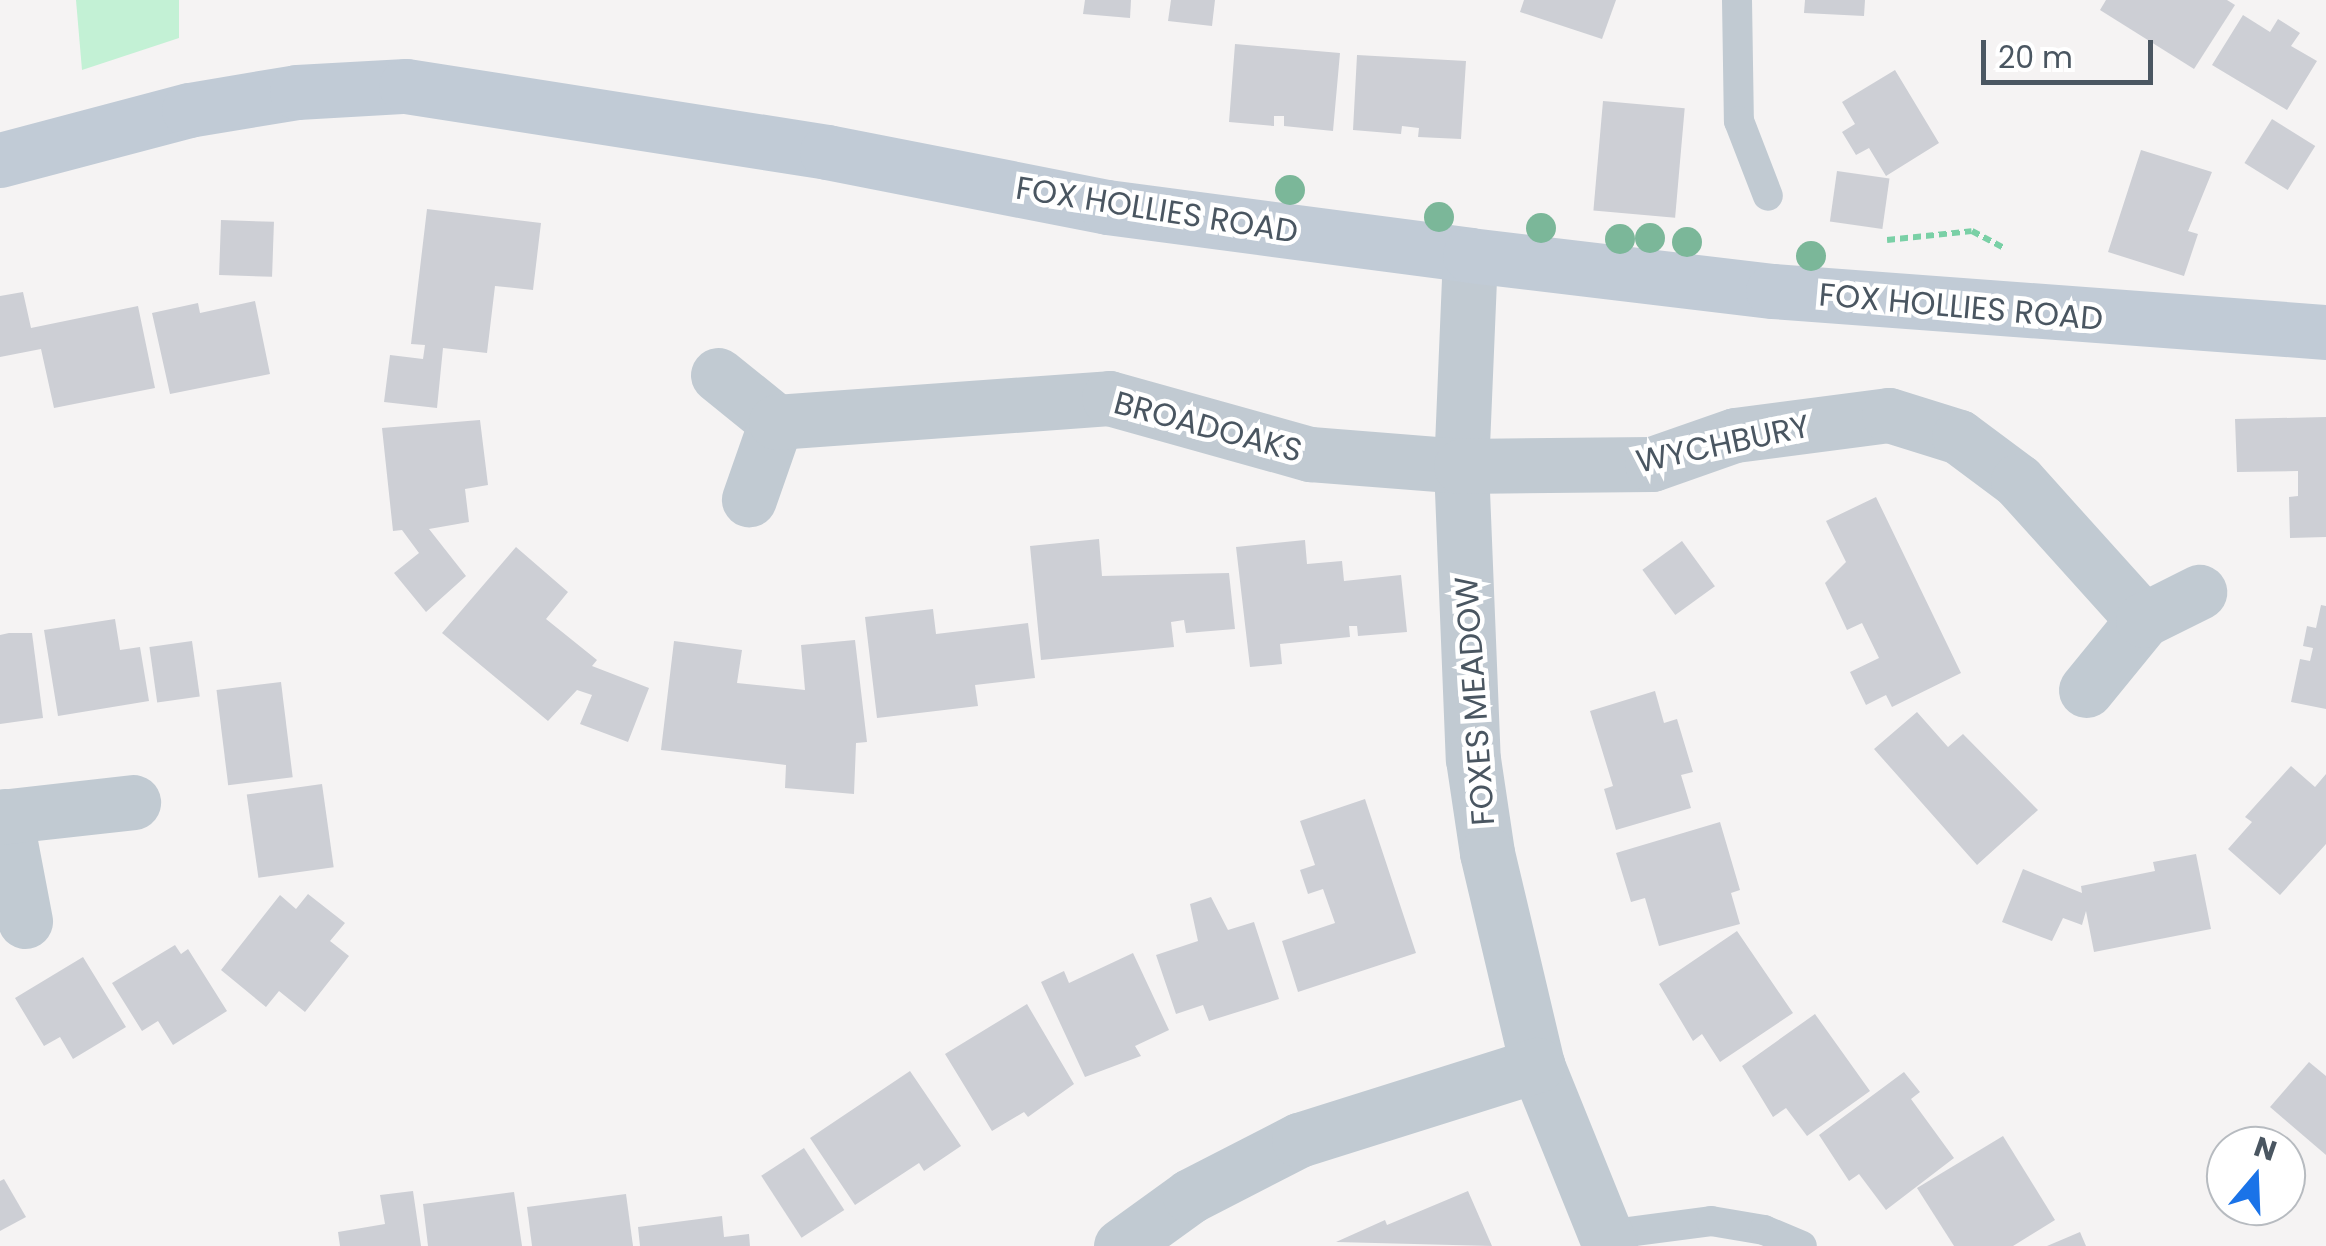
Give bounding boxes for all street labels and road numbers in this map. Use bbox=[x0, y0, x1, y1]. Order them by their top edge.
street label: FOX HOLLIES ROAD bbox=[1013, 169, 1301, 251]
street label: FOX HOLLIES ROAD bbox=[1817, 275, 2105, 339]
street label: BROADOAKS bbox=[1110, 383, 1306, 471]
street label: WYCHBURY bbox=[1633, 407, 1813, 481]
street label: FOXES MEADOW bbox=[1447, 575, 1503, 827]

